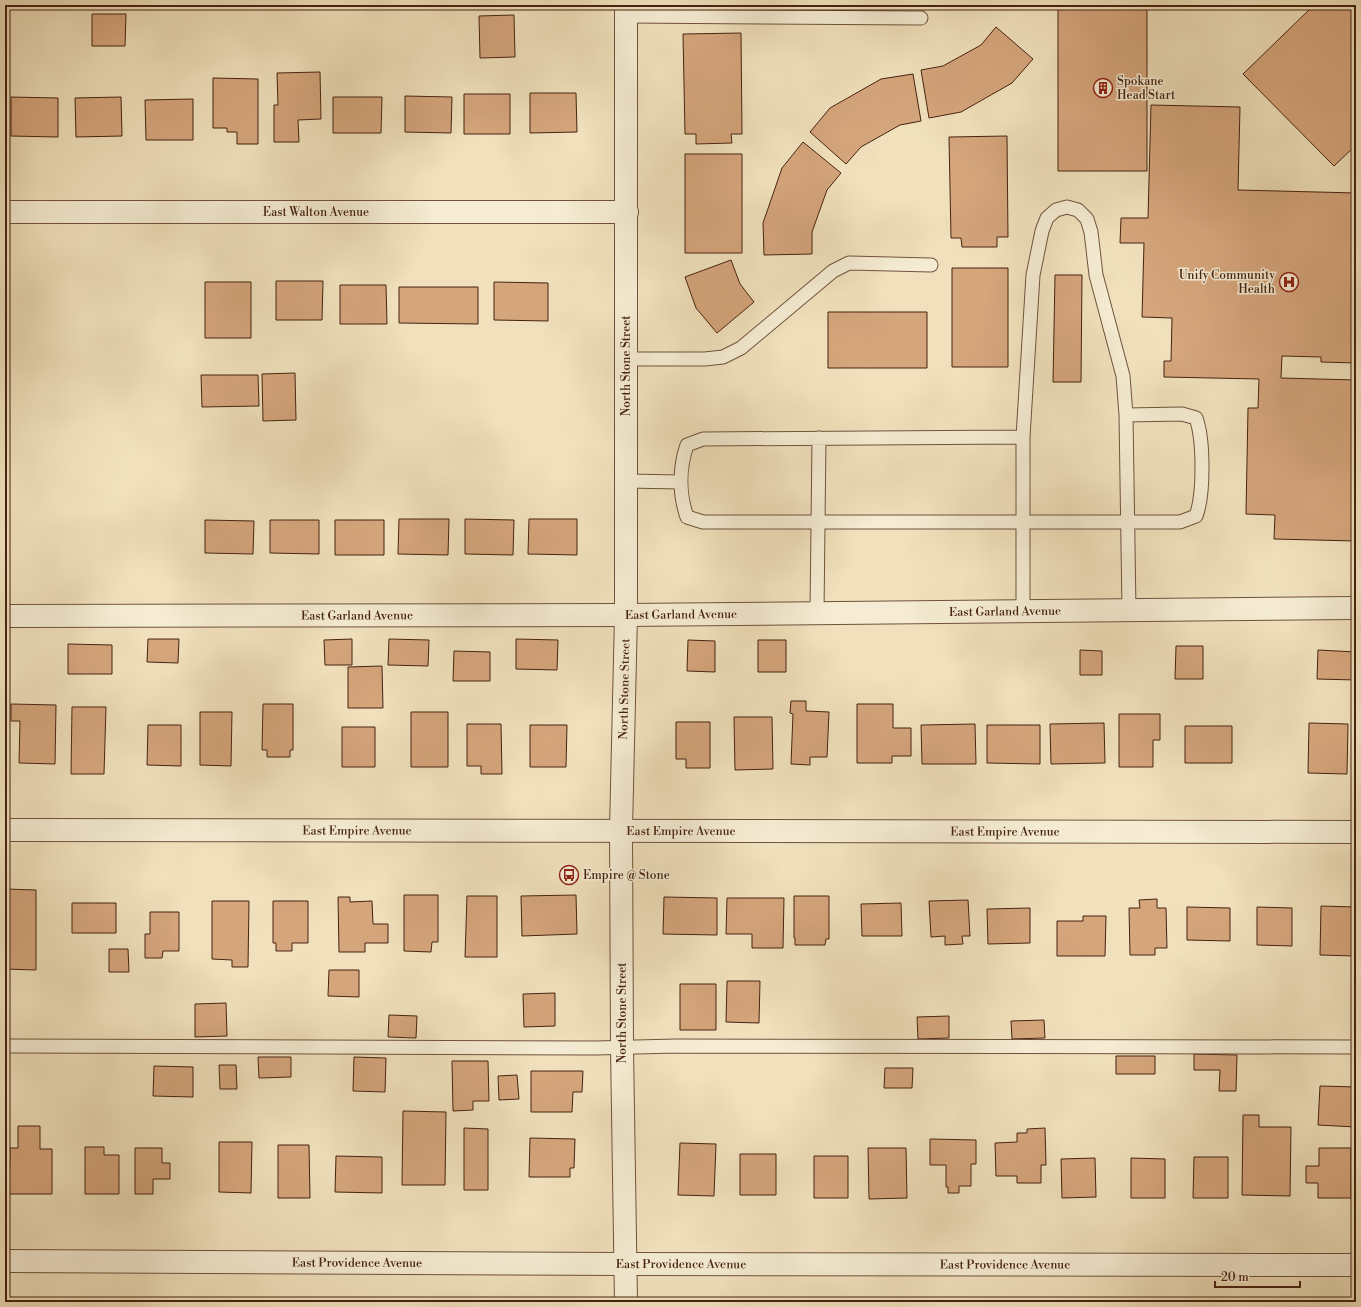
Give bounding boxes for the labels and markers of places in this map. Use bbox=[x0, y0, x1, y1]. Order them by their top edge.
place label: Spokane Head Start bbox=[1117, 74, 1176, 103]
building icon: Spokane Head Start bbox=[1092, 77, 1114, 99]
place label: Unify Community Health bbox=[1179, 268, 1275, 297]
hospital icon: Unify Community Health bbox=[1278, 271, 1300, 293]
bus stop icon: Empire @ Stone bbox=[558, 864, 580, 886]
place label: Empire @ Stone bbox=[583, 868, 670, 883]

